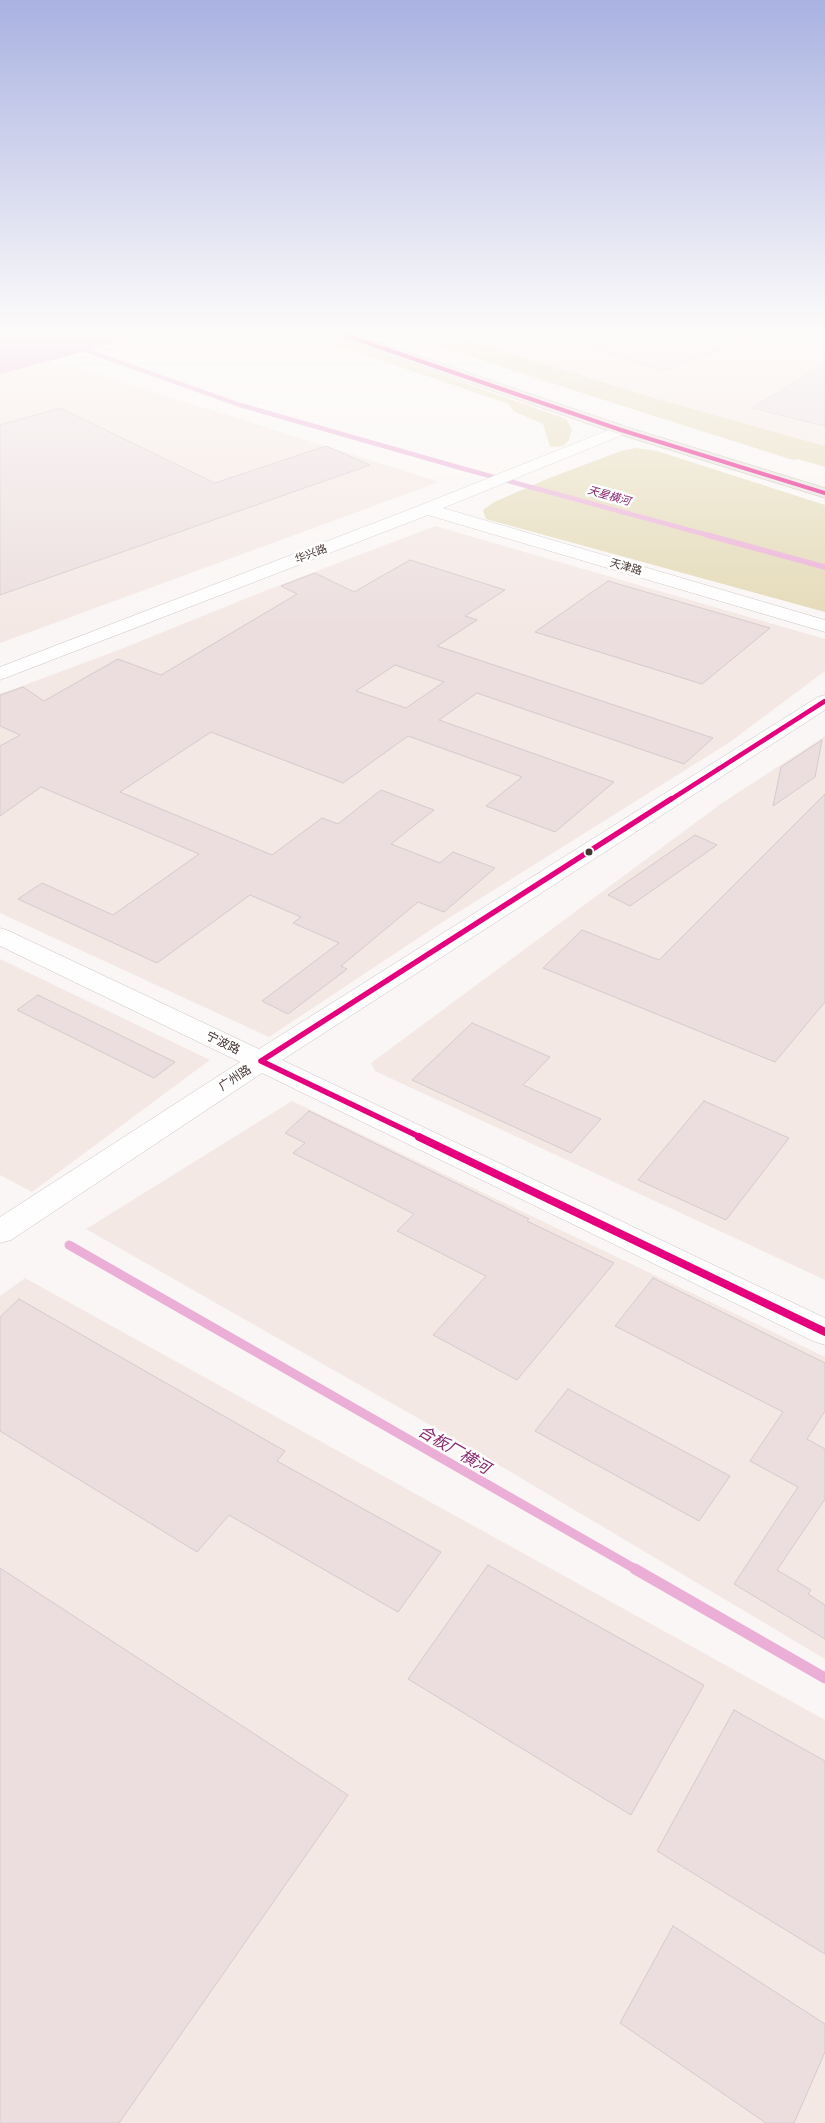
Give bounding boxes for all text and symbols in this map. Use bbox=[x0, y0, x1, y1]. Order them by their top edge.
water label: 天星横河 bbox=[586, 484, 632, 508]
street label: 华兴路 bbox=[293, 542, 329, 566]
street label: 天津路 bbox=[608, 556, 644, 578]
unlabelled marker bbox=[584, 847, 594, 857]
street label: 宁波路 bbox=[204, 1029, 242, 1057]
street label: 广州路 bbox=[216, 1062, 254, 1094]
water label: 合板厂横河 bbox=[415, 1422, 493, 1478]

